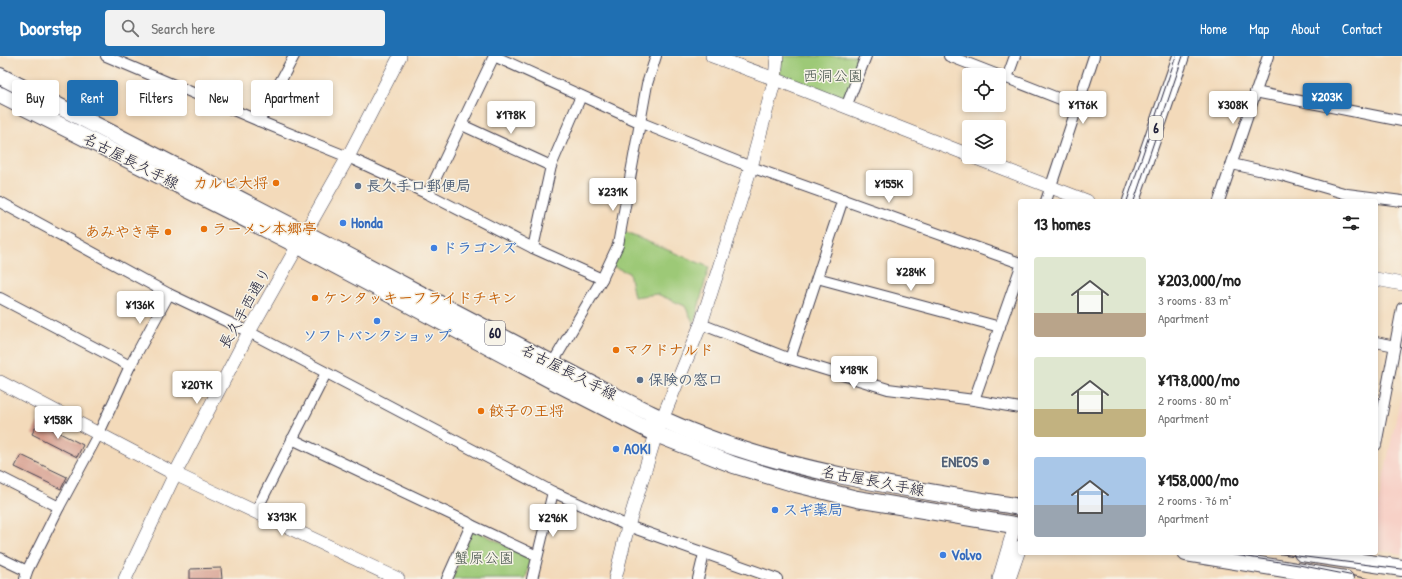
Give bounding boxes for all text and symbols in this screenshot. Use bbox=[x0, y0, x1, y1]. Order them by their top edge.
search box bbox=[105, 10, 385, 46]
text: Doorstep bbox=[20, 15, 81, 41]
icon: search bbox=[119, 17, 141, 39]
text: Search here bbox=[151, 18, 215, 39]
text: Home bbox=[1200, 19, 1227, 38]
text: Map bbox=[1249, 19, 1269, 38]
text: About bbox=[1291, 19, 1320, 38]
text: Contact bbox=[1342, 19, 1382, 38]
park label: 西洞公園 bbox=[803, 65, 863, 86]
map controls bbox=[962, 68, 1006, 164]
button: locate bbox=[962, 68, 1006, 112]
chip: Buy bbox=[12, 80, 59, 116]
chip: Rent bbox=[67, 80, 118, 116]
chip: Filters bbox=[126, 80, 187, 116]
chip: New bbox=[195, 80, 243, 116]
chip: Apartment bbox=[251, 80, 333, 116]
pin: ¥203K bbox=[1299, 83, 1355, 117]
text: ¥203K bbox=[1312, 87, 1342, 105]
pin: ¥176K bbox=[1055, 91, 1111, 125]
pin: ¥308K bbox=[1205, 91, 1261, 125]
text: ¥176K bbox=[1068, 95, 1098, 113]
text: ¥308K bbox=[1218, 95, 1248, 113]
pin: ¥178K bbox=[483, 101, 539, 135]
text: ¥178K bbox=[496, 105, 526, 123]
road number: 6 bbox=[1149, 116, 1163, 140]
button: layers bbox=[962, 120, 1006, 164]
street label: 名古屋長久手線 bbox=[80, 127, 183, 194]
pin: ¥155K bbox=[861, 170, 917, 204]
place label: カルビ大将 bbox=[193, 172, 268, 193]
text: ¥155K bbox=[875, 174, 903, 192]
place label: 長久手口郵便局 bbox=[366, 175, 471, 196]
marker: カルビ大将 bbox=[271, 178, 281, 188]
pin: ¥231K bbox=[585, 178, 641, 212]
marker: 長久手口郵便局 bbox=[353, 181, 363, 191]
text: ¥231K bbox=[598, 182, 628, 200]
place label: Honda bbox=[351, 212, 383, 233]
text: 13 homes bbox=[1034, 212, 1091, 235]
icon: filters bbox=[1340, 212, 1362, 234]
place label: ラーメン本郷亭 bbox=[212, 218, 317, 239]
marker: Honda bbox=[338, 218, 348, 228]
place label: あみやき亭 bbox=[85, 221, 160, 242]
marker: ラーメン本郷亭 bbox=[199, 224, 209, 234]
marker: あみやき亭 bbox=[163, 227, 173, 237]
place label: ドラゴンズ bbox=[442, 237, 517, 258]
marker: ドラゴンズ bbox=[429, 243, 439, 253]
pin: ¥284K bbox=[883, 258, 939, 292]
text: ¥284K bbox=[896, 262, 926, 280]
street label: 長久手西通り bbox=[214, 263, 276, 352]
text: ¥203,000/mo bbox=[1158, 268, 1241, 291]
icon: home bbox=[1066, 273, 1114, 321]
place label: ケンタッキーフライドチキン bbox=[323, 287, 517, 308]
pin: ¥136K bbox=[112, 291, 168, 325]
text: 3 rooms · 83 m² bbox=[1158, 291, 1231, 309]
marker: ケンタッキーフライドチキン bbox=[310, 293, 320, 303]
text: ¥136K bbox=[126, 295, 154, 313]
text: Apartment bbox=[1158, 309, 1209, 327]
marker: ソフトバンクショップ bbox=[372, 316, 382, 326]
road number: 60 bbox=[485, 321, 505, 345]
place label: ソフトバンクショップ bbox=[303, 325, 451, 346]
street label: 名古屋長久手線 bbox=[518, 338, 621, 405]
place label: マクドナルド bbox=[624, 339, 713, 360]
marker: マクドナルド bbox=[611, 345, 621, 355]
pin: ¥189K bbox=[826, 356, 882, 390]
text: ¥189K bbox=[840, 360, 868, 378]
text: ¥178,000/mo bbox=[1158, 368, 1240, 391]
place label: 保険の窓口 bbox=[648, 369, 723, 390]
pin: ¥207K bbox=[169, 371, 225, 405]
icon: home bbox=[1066, 373, 1114, 421]
text: ¥207K bbox=[181, 375, 213, 393]
marker: 保険の窓口 bbox=[635, 375, 645, 385]
text: 2 rooms · 80 m² bbox=[1158, 391, 1231, 409]
place label: 餃子の王将 bbox=[489, 400, 564, 421]
pin: ¥158K bbox=[30, 406, 86, 440]
marker: 餃子の王将 bbox=[476, 406, 486, 416]
text: Apartment bbox=[1158, 409, 1209, 427]
text: ¥158K bbox=[44, 410, 72, 428]
place label: AOKI bbox=[624, 438, 651, 459]
marker: AOKI bbox=[611, 444, 621, 454]
place label: ENEOS bbox=[942, 451, 978, 472]
marker: ENEOS bbox=[981, 457, 991, 467]
street label: 名古屋長久手線 bbox=[820, 460, 927, 501]
text: ¥158,000/mo bbox=[1158, 468, 1239, 491]
icon: home bbox=[1066, 473, 1114, 521]
text: 2 rooms · 76 m² bbox=[1158, 491, 1231, 509]
place label: スギ薬局 bbox=[783, 499, 843, 520]
pin: ¥313K bbox=[254, 503, 310, 537]
pin: ¥296K bbox=[525, 504, 581, 538]
marker: スギ薬局 bbox=[770, 505, 780, 515]
text: ¥313K bbox=[267, 507, 297, 525]
text: ¥296K bbox=[539, 508, 567, 526]
text: Apartment bbox=[1158, 509, 1209, 527]
place label: Volvo bbox=[951, 544, 982, 565]
park label: 蟹原公園 bbox=[454, 547, 514, 568]
marker: Volvo bbox=[938, 550, 948, 560]

